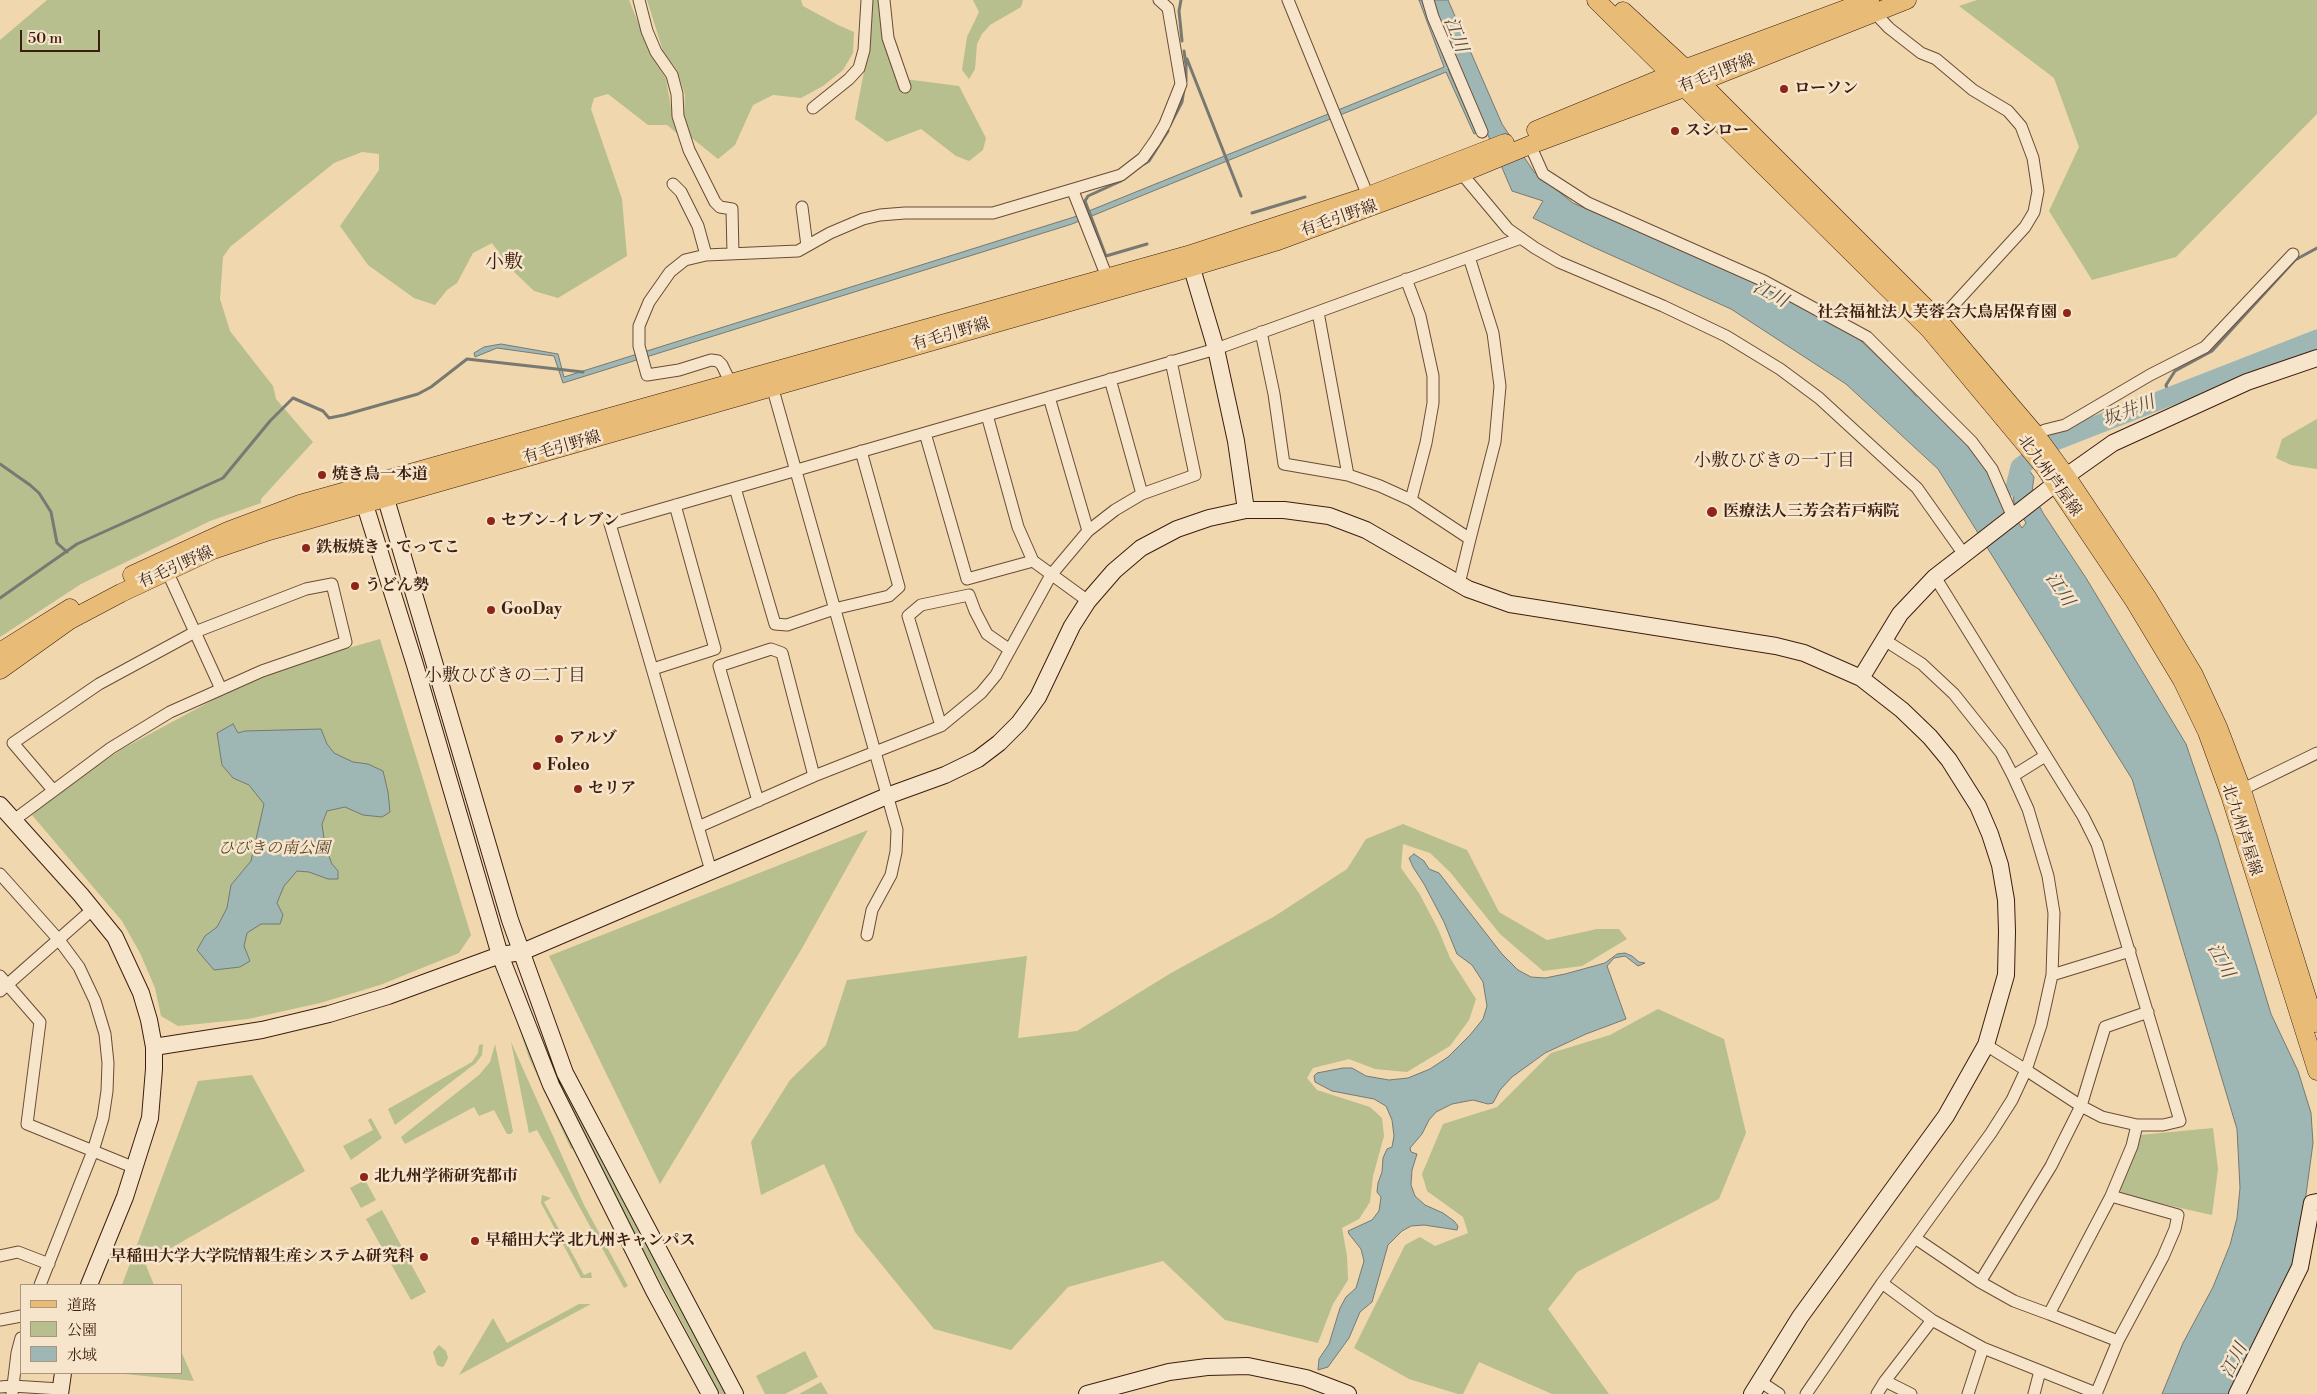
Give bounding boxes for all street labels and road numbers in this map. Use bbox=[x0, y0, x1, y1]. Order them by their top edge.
street label: 有毛引野線 bbox=[1676, 51, 1758, 97]
street label: 有毛引野線 bbox=[1298, 197, 1380, 241]
street label: 有毛引野線 bbox=[910, 315, 992, 355]
street label: 有毛引野線 bbox=[521, 428, 603, 468]
street label: 北九州芦屋線 bbox=[2013, 432, 2085, 520]
street label: 有毛引野線 bbox=[136, 543, 216, 593]
street label: 北九州芦屋線 bbox=[2217, 781, 2265, 879]

